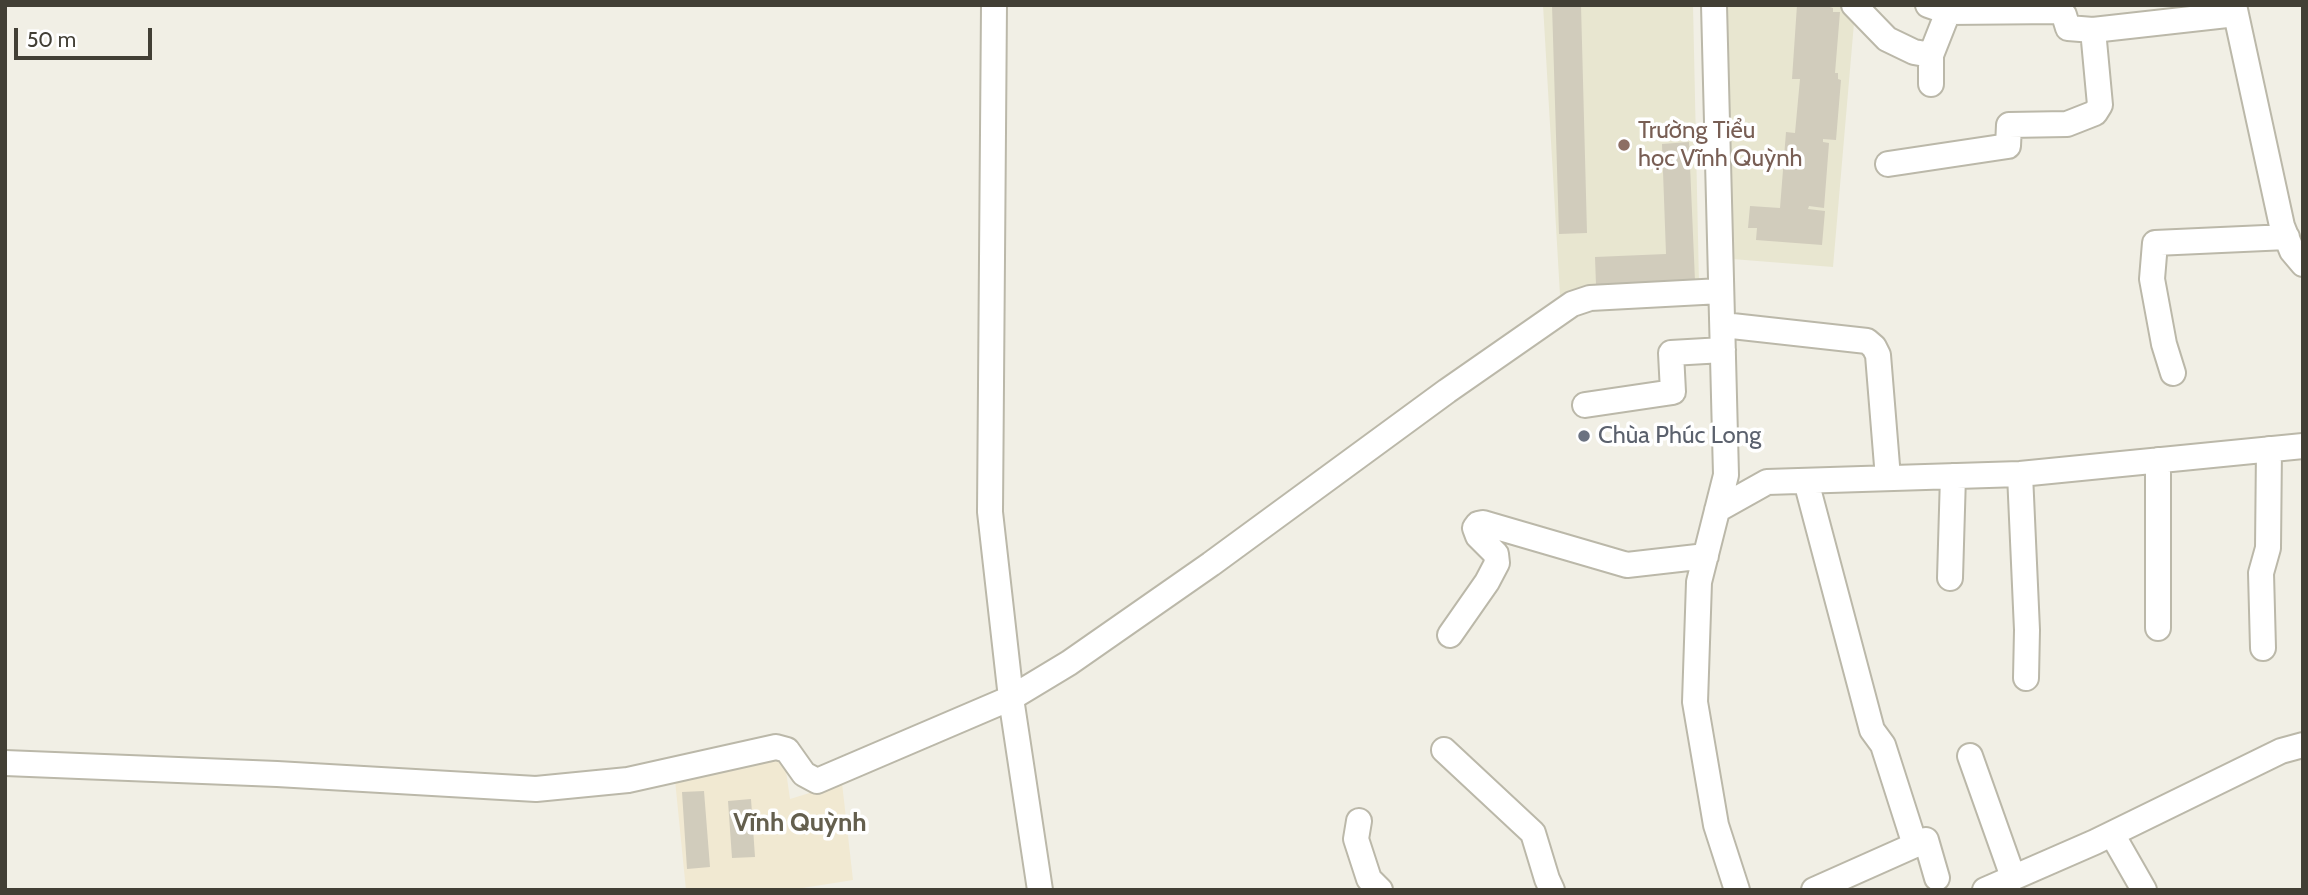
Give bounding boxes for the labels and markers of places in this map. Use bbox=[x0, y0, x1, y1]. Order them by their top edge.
place label: Trường Tiểu học Vĩnh Quỳnh bbox=[1638, 117, 1803, 173]
marker: Trường Tiểu học Vĩnh Quỳnh bbox=[1616, 137, 1632, 153]
place label: Chùa Phúc Long bbox=[1598, 422, 1761, 450]
marker: Chùa Phúc Long bbox=[1576, 428, 1592, 444]

